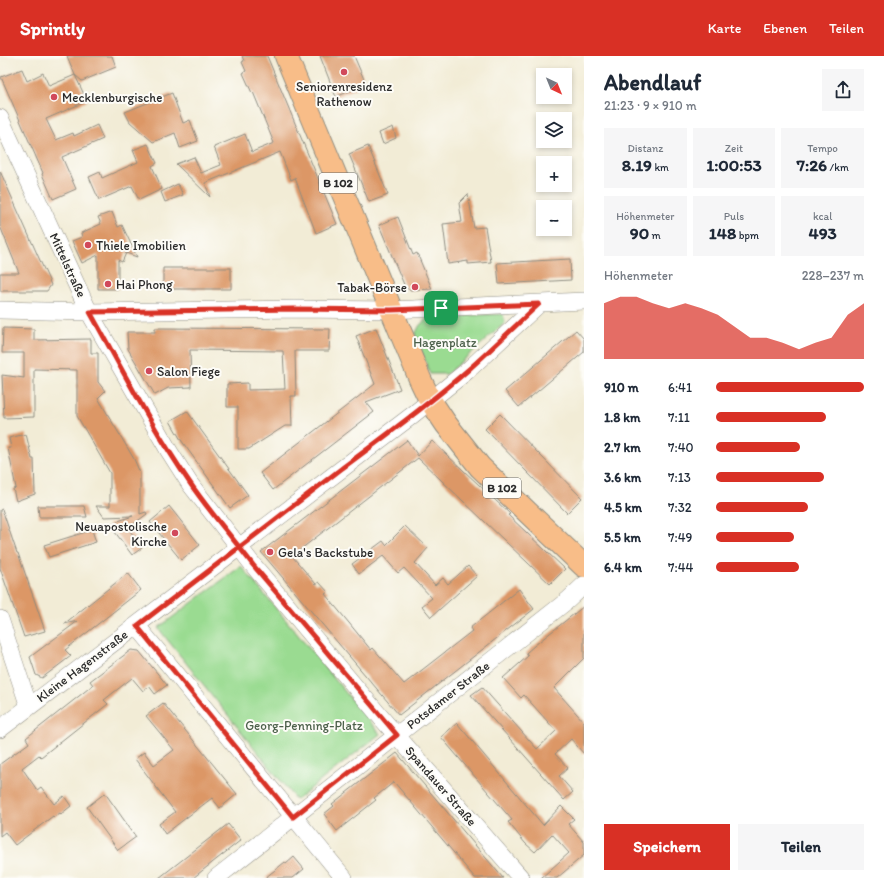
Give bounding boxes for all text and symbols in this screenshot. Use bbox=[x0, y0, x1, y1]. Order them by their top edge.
text: Sprintly bbox=[20, 17, 85, 40]
text: Karte bbox=[708, 20, 741, 37]
text: Ebenen bbox=[763, 20, 807, 37]
text: Teilen bbox=[829, 20, 864, 37]
marker: Seniorenresidenz Rathenow bbox=[339, 67, 349, 77]
north arrow bbox=[536, 68, 572, 104]
map controls bbox=[536, 68, 572, 236]
text: Abendlauf bbox=[604, 69, 701, 96]
button: share bbox=[822, 69, 864, 111]
place label: Seniorenresidenz Rathenow bbox=[296, 79, 392, 109]
place label: Mecklenburgische bbox=[62, 90, 163, 105]
marker: Mecklenburgische bbox=[49, 92, 59, 102]
text: 21:23 · 9 × 910 m bbox=[604, 98, 697, 113]
button: layers bbox=[536, 112, 572, 148]
text: Distanz bbox=[627, 142, 663, 155]
text: Zeit bbox=[725, 142, 743, 155]
text: Tempo bbox=[807, 142, 838, 155]
text: 8.19 bbox=[622, 155, 652, 175]
text: 1:00:53 bbox=[706, 155, 762, 175]
text: 7:26 bbox=[797, 155, 827, 175]
button: + bbox=[536, 156, 572, 192]
text: km bbox=[652, 161, 669, 174]
text: /km bbox=[827, 161, 849, 174]
road number: B 102 bbox=[319, 173, 357, 193]
button: − bbox=[536, 200, 572, 236]
text: Höhenmeter bbox=[616, 210, 675, 223]
text: Puls bbox=[724, 210, 744, 223]
text: kcal bbox=[813, 210, 832, 223]
text: 90 bbox=[630, 223, 649, 243]
text: 148 bbox=[709, 223, 736, 243]
text: 493 bbox=[808, 223, 837, 243]
text: m bbox=[649, 229, 661, 242]
text: bpm bbox=[736, 229, 759, 242]
street label: Mittelstraße bbox=[47, 230, 89, 300]
place label: Thiele Imobilien bbox=[96, 238, 186, 253]
marker: Thiele Imobilien bbox=[83, 240, 93, 250]
text: Höhenmeter bbox=[604, 268, 673, 283]
text: 228–237 m bbox=[802, 268, 864, 283]
place label: Hai Phong bbox=[116, 277, 173, 292]
marker: Hai Phong bbox=[103, 279, 113, 289]
place label: Tabak-Börse bbox=[337, 280, 407, 295]
marker: Tabak-Börse bbox=[410, 282, 420, 292]
pin bbox=[424, 291, 458, 325]
icon: arrive bbox=[430, 297, 452, 319]
park label: Hagenplatz bbox=[413, 335, 477, 350]
place label: Salon Fiege bbox=[157, 364, 220, 379]
marker: Salon Fiege bbox=[144, 366, 154, 376]
text: 910 m bbox=[604, 380, 639, 395]
text: 6:41 bbox=[668, 380, 692, 395]
text: 1.8 km bbox=[604, 410, 640, 425]
text: 7:11 bbox=[668, 410, 690, 425]
text: 2.7 km bbox=[604, 440, 641, 455]
text: 7:40 bbox=[668, 440, 693, 455]
text: 3.6 km bbox=[604, 470, 641, 485]
text: 7:13 bbox=[668, 470, 691, 485]
road number: B 102 bbox=[483, 478, 521, 498]
text: 4.5 km bbox=[604, 500, 642, 515]
text: 7:32 bbox=[668, 500, 692, 515]
place label: Neuapostolische Kirche bbox=[75, 519, 167, 549]
marker: Neuapostolische Kirche bbox=[170, 528, 180, 538]
text: 5.5 km bbox=[604, 530, 641, 545]
text: 7:49 bbox=[668, 530, 692, 545]
place label: Gela's Backstube bbox=[278, 545, 373, 560]
marker: Gela's Backstube bbox=[265, 547, 275, 557]
text: 6.4 km bbox=[604, 560, 642, 575]
text: 7:44 bbox=[668, 560, 693, 575]
street label: Kleine Hagenstraße bbox=[33, 627, 131, 705]
street label: Potsdamer Straße bbox=[404, 658, 492, 732]
park label: Georg-Penning-Platz bbox=[245, 718, 363, 733]
street label: Spandauer Straße bbox=[402, 743, 480, 829]
button: Speichern bbox=[604, 824, 730, 870]
button: Teilen bbox=[738, 824, 864, 870]

